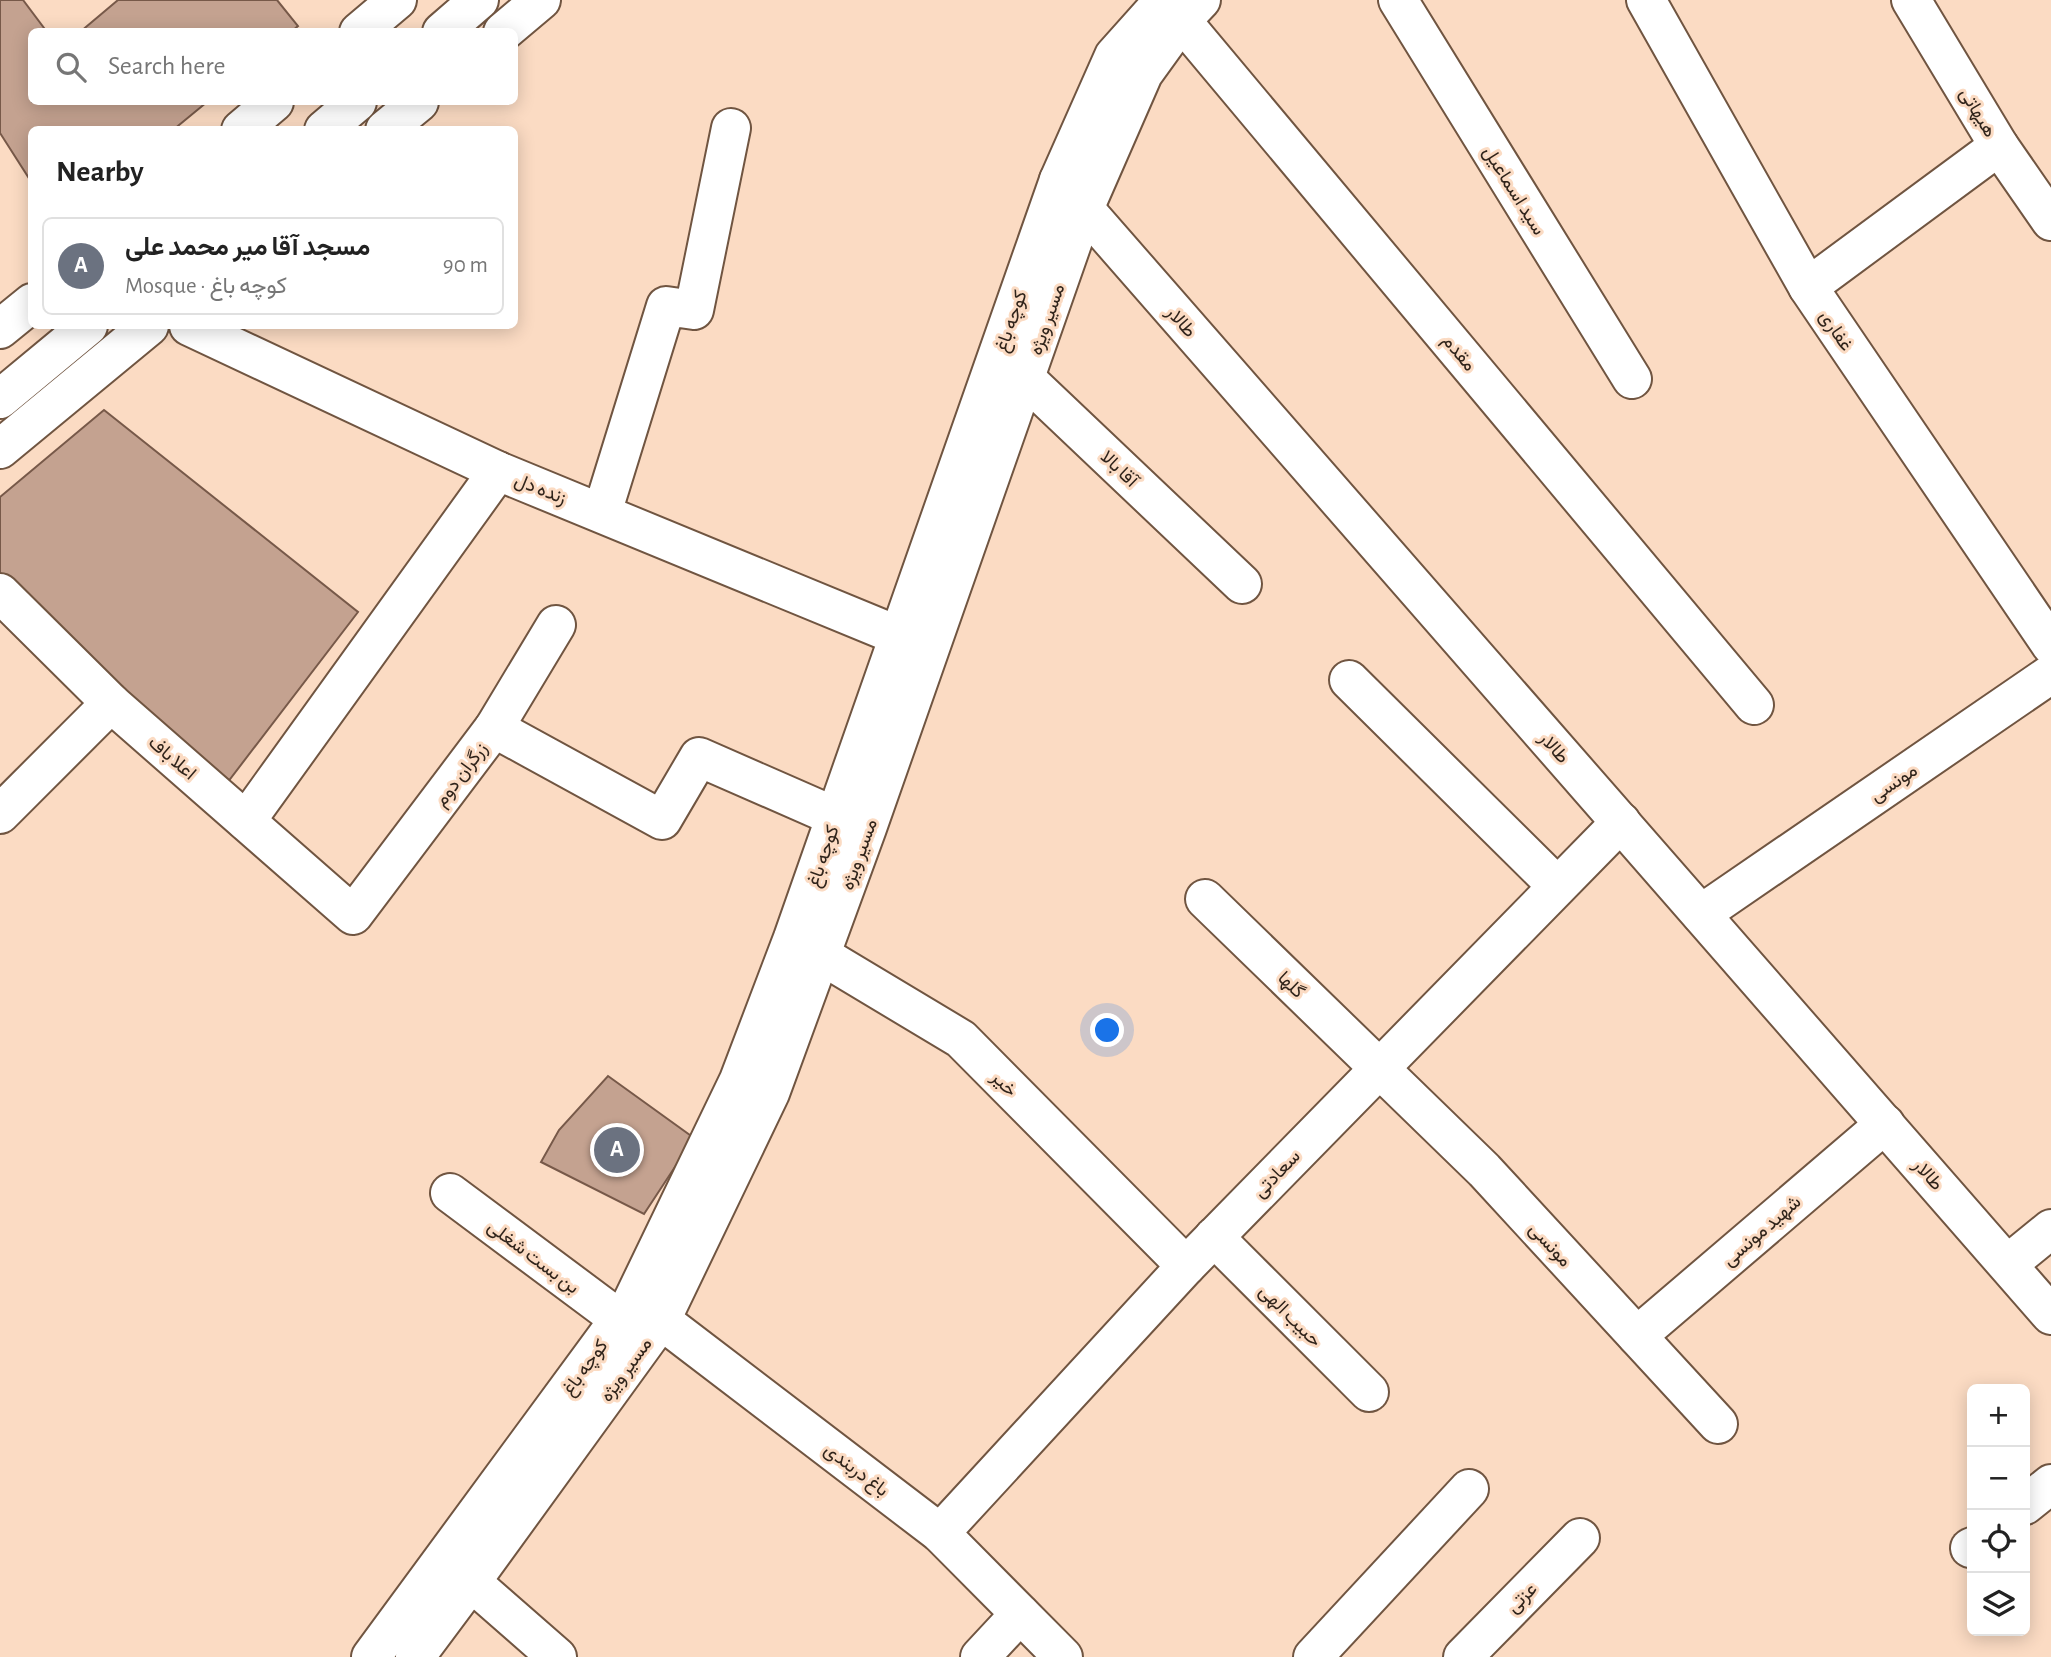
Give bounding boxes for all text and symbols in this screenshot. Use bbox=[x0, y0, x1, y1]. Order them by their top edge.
search box bbox=[28, 28, 518, 105]
icon: search bbox=[52, 48, 90, 86]
text: Search here bbox=[108, 53, 226, 79]
street label: هیهاتی bbox=[1955, 85, 2000, 141]
street label: سید اسماعیل bbox=[1478, 143, 1548, 239]
text: Nearby bbox=[56, 157, 144, 187]
text: مسجد آقا میر محمد علی bbox=[125, 234, 370, 260]
text: A bbox=[74, 254, 88, 277]
text: 90 m bbox=[443, 254, 488, 277]
text: Mosque · کوچه باغ bbox=[125, 275, 287, 298]
street label: مسیر ویژه bbox=[1026, 281, 1069, 358]
street label: کوچه باغ bbox=[992, 288, 1034, 356]
street label: طالار bbox=[1161, 302, 1199, 342]
street label: غفاری bbox=[1815, 307, 1856, 355]
street label: مقدم bbox=[1437, 331, 1479, 376]
street label: آقا بالا bbox=[1096, 446, 1143, 493]
street label: زنده دل bbox=[511, 470, 569, 509]
street label: طالار bbox=[1534, 728, 1572, 768]
street label: اعلا باف bbox=[144, 733, 199, 784]
street label: زرگران دوم bbox=[430, 739, 493, 812]
street label: مونسی bbox=[1867, 761, 1921, 807]
street label: مسیر ویژه bbox=[838, 816, 882, 893]
street label: کوچه باغ bbox=[804, 823, 846, 891]
street label: گلها bbox=[1273, 967, 1309, 1003]
your location bbox=[1090, 1013, 1124, 1047]
street label: خیر bbox=[986, 1067, 1020, 1101]
pin: A bbox=[594, 1124, 640, 1176]
street label: سعادتی bbox=[1250, 1147, 1305, 1202]
street label: طالار bbox=[1908, 1155, 1946, 1195]
street label: شهید مونسی bbox=[1719, 1192, 1805, 1271]
street label: بن بست شغلی bbox=[483, 1217, 582, 1298]
street label: مونسی bbox=[1524, 1219, 1575, 1271]
street label: حبیب الهی bbox=[1254, 1281, 1325, 1352]
street label: مسیر ویژه bbox=[597, 1334, 656, 1406]
street label: کوچه باغ bbox=[559, 1336, 614, 1401]
map controls bbox=[1967, 1384, 2030, 1636]
button: + bbox=[1967, 1384, 2030, 1447]
street label: باغ دربندی bbox=[819, 1440, 892, 1502]
button: − bbox=[1967, 1447, 2030, 1510]
button: locate bbox=[1967, 1510, 2030, 1573]
button: layers bbox=[1967, 1573, 2030, 1636]
street label: عزتی bbox=[1503, 1579, 1542, 1618]

